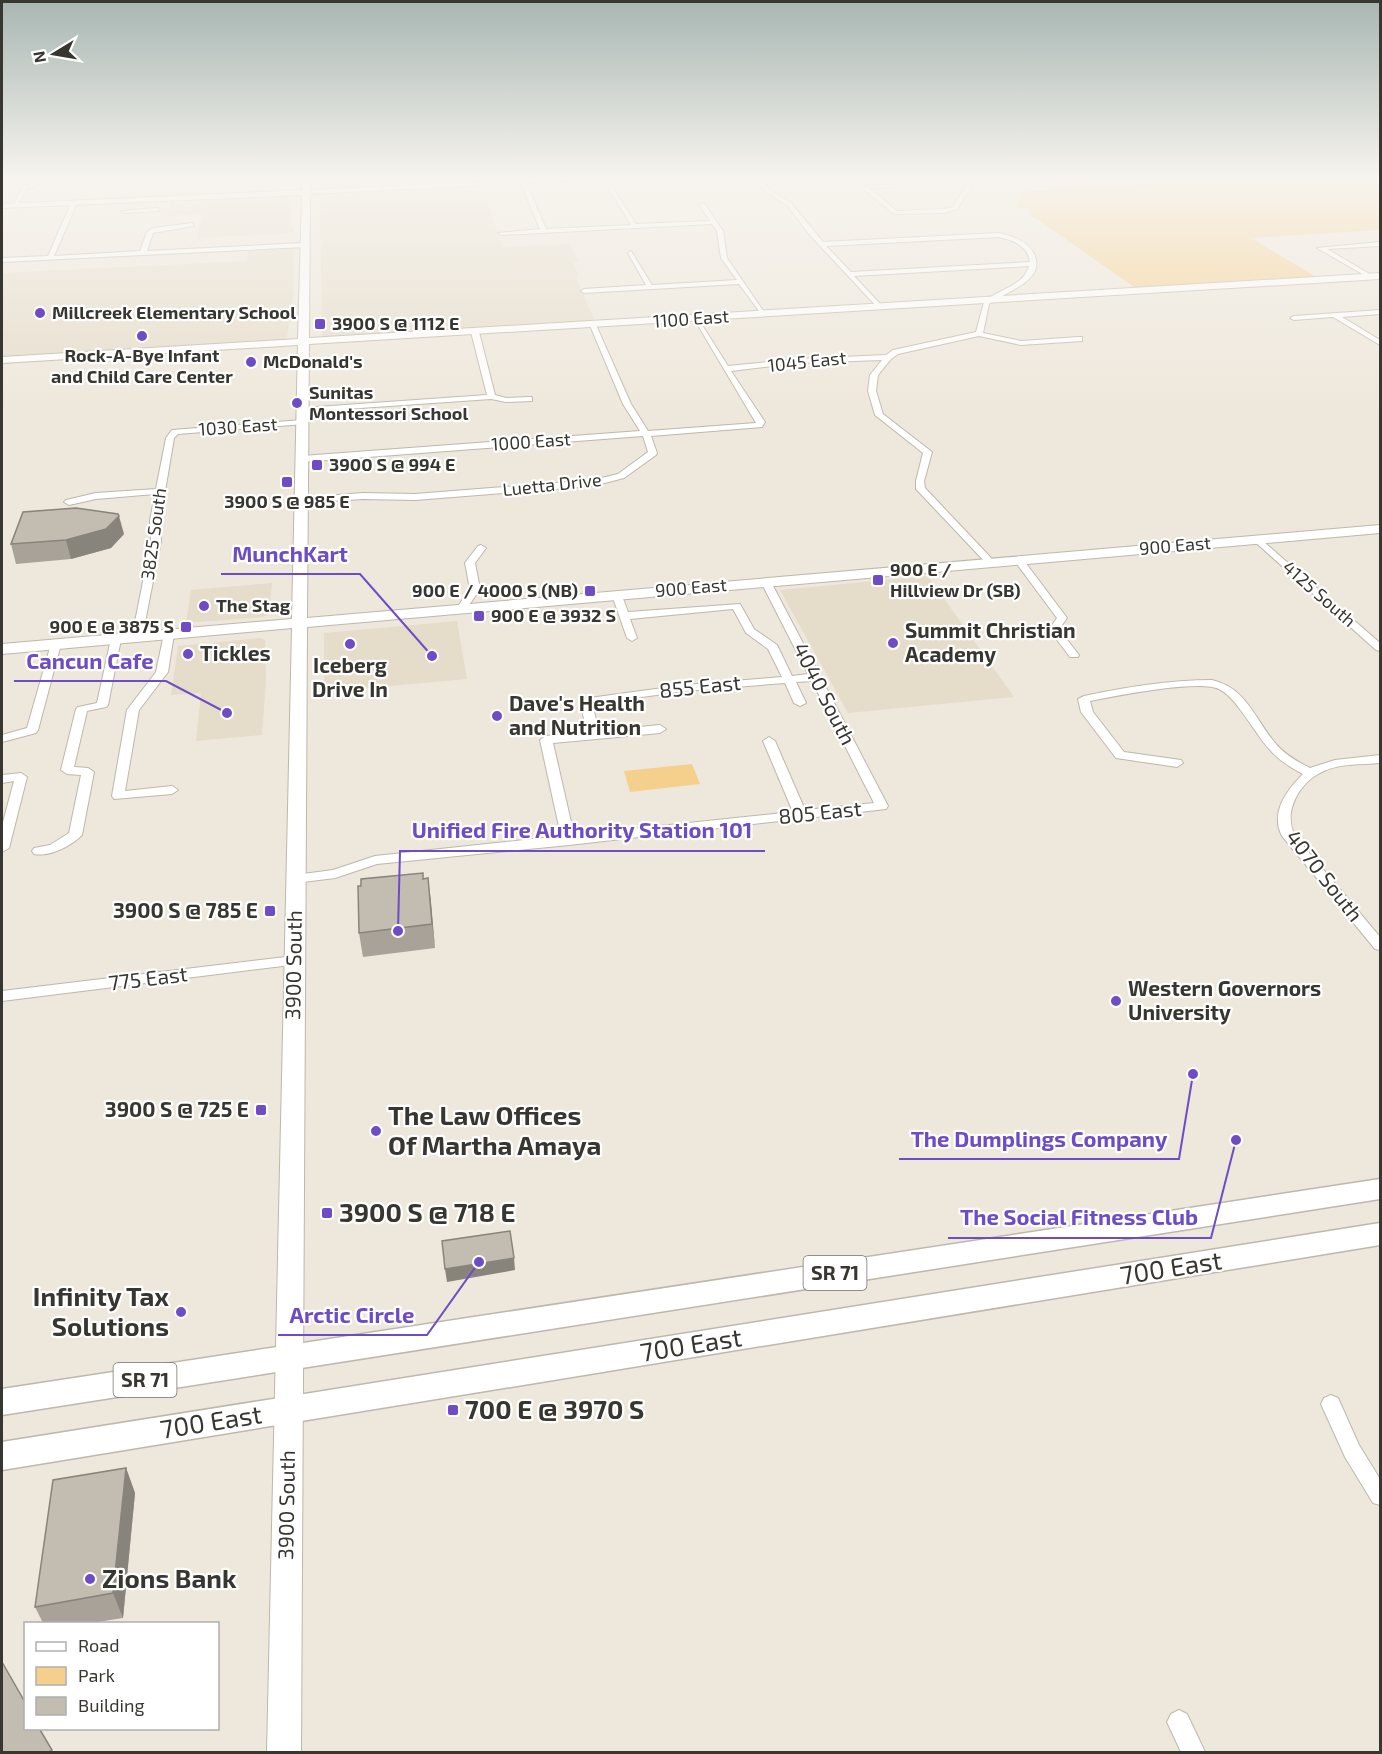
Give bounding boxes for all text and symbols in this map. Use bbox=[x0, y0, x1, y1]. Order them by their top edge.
north arrow bbox=[24, 24, 84, 84]
text: N bbox=[28, 49, 49, 64]
place label: Millcreek Elementary School bbox=[52, 301, 296, 323]
street label: 1100 East bbox=[652, 304, 730, 332]
marker: Millcreek Elementary School bbox=[33, 306, 47, 320]
place label: 3900 S @ 1112 E bbox=[332, 312, 460, 334]
marker: 3900 S @ 1112 E bbox=[313, 317, 327, 331]
marker: Rock-A-Bye Infant and Child Care Center bbox=[135, 329, 149, 343]
place label: Rock-A-Bye Infant and Child Care Center bbox=[51, 344, 233, 387]
street label: 1045 East bbox=[767, 346, 847, 376]
place label: McDonald's bbox=[263, 350, 363, 372]
marker: McDonald's bbox=[244, 355, 258, 369]
place label: Sunitas Montessori School bbox=[309, 381, 468, 424]
marker: Sunitas Montessori School bbox=[290, 396, 304, 410]
street label: 1030 East bbox=[198, 412, 278, 440]
street label: 1000 East bbox=[490, 427, 572, 455]
place label: 3900 S @ 994 E bbox=[329, 453, 455, 475]
marker: 3900 S @ 994 E bbox=[310, 458, 324, 472]
street label: Luetta Drive bbox=[501, 468, 603, 500]
marker: 3900 S @ 985 E bbox=[280, 475, 294, 489]
street label: 3825 South bbox=[136, 486, 170, 581]
place label: 3900 S @ 985 E bbox=[224, 490, 350, 512]
street label: 900 East bbox=[1138, 531, 1212, 559]
callout: MunchKart bbox=[221, 534, 360, 574]
text: MunchKart bbox=[232, 540, 348, 566]
street label: 4125 South bbox=[1279, 555, 1361, 631]
place label: 900 E / Hillview Dr (SB) bbox=[890, 558, 1021, 601]
street label: 900 East bbox=[654, 573, 728, 601]
marker: 900 E / Hillview Dr (SB) bbox=[871, 573, 885, 587]
place label: 900 E / 4000 S (NB) bbox=[412, 579, 578, 601]
marker: 900 E / 4000 S (NB) bbox=[583, 584, 597, 598]
place label: The Stag bbox=[216, 594, 291, 616]
marker: The Stag bbox=[197, 599, 211, 613]
place label: 900 E @ 3932 S bbox=[491, 604, 616, 626]
marker: 900 E @ 3932 S bbox=[472, 609, 486, 623]
place label: 900 E @ 3875 S bbox=[50, 615, 174, 637]
place label: Summit Christian Academy bbox=[905, 617, 1076, 667]
marker: 900 E @ 3875 S bbox=[179, 620, 193, 634]
marker: Summit Christian Academy bbox=[886, 636, 900, 650]
marker: Iceberg Drive In bbox=[343, 637, 357, 651]
street label: 4040 South bbox=[789, 638, 862, 749]
place label: Tickles bbox=[200, 640, 271, 665]
callout: Cancun Cafe bbox=[14, 641, 166, 681]
text: Cancun Cafe bbox=[26, 647, 154, 673]
marker: Tickles bbox=[181, 647, 195, 661]
place label: Iceberg Drive In bbox=[312, 652, 388, 701]
street label: 855 East bbox=[658, 669, 742, 702]
place label: Dave's Health and Nutrition bbox=[509, 690, 645, 739]
marker: Dave's Health and Nutrition bbox=[490, 709, 504, 723]
street label: 805 East bbox=[777, 795, 863, 828]
callout: Unified Fire Authority Station 101 bbox=[400, 811, 765, 851]
text: Unified Fire Authority Station 101 bbox=[412, 816, 752, 843]
street label: 4070 South bbox=[1282, 824, 1369, 926]
place label: 3900 S @ 785 E bbox=[113, 897, 258, 922]
marker: 3900 S @ 785 E bbox=[263, 904, 277, 918]
street label: 3900 South bbox=[279, 910, 306, 1020]
street label: 775 East bbox=[107, 960, 189, 995]
place label: Western Governors University bbox=[1128, 975, 1321, 1025]
marker: Western Governors University bbox=[1109, 994, 1123, 1008]
place label: 3900 S @ 725 E bbox=[105, 1096, 249, 1121]
place label: The Law Offices Of Martha Amaya bbox=[388, 1099, 601, 1161]
marker: 3900 S @ 725 E bbox=[254, 1103, 268, 1117]
callout: The Dumplings Company bbox=[899, 1119, 1179, 1159]
marker: The Law Offices Of Martha Amaya bbox=[369, 1124, 383, 1138]
text: The Dumplings Company bbox=[911, 1125, 1168, 1152]
place label: 3900 S @ 718 E bbox=[339, 1196, 516, 1227]
callout: The Social Fitness Club bbox=[948, 1198, 1211, 1238]
text: The Social Fitness Club bbox=[960, 1203, 1198, 1229]
marker: 3900 S @ 718 E bbox=[320, 1206, 334, 1220]
street label: 700 East bbox=[1118, 1243, 1224, 1290]
road number: SR 71 bbox=[804, 1256, 866, 1290]
place label: Infinity Tax Solutions bbox=[33, 1280, 169, 1341]
callout: Arctic Circle bbox=[278, 1295, 427, 1335]
text: Arctic Circle bbox=[290, 1301, 414, 1327]
marker: Infinity Tax Solutions bbox=[174, 1305, 188, 1319]
street label: 700 East bbox=[638, 1320, 744, 1367]
road number: SR 71 bbox=[114, 1363, 176, 1397]
place label: 700 E @ 3970 S bbox=[465, 1393, 644, 1424]
street label: 700 East bbox=[158, 1397, 264, 1444]
marker: 700 E @ 3970 S bbox=[446, 1403, 460, 1417]
street label: 3900 South bbox=[272, 1450, 299, 1560]
place label: Zions Bank bbox=[102, 1562, 237, 1593]
marker: Zions Bank bbox=[83, 1572, 97, 1586]
legend bbox=[24, 1622, 219, 1730]
text: Road bbox=[78, 1634, 119, 1656]
text: Park bbox=[78, 1664, 115, 1686]
text: Building bbox=[78, 1694, 145, 1716]

